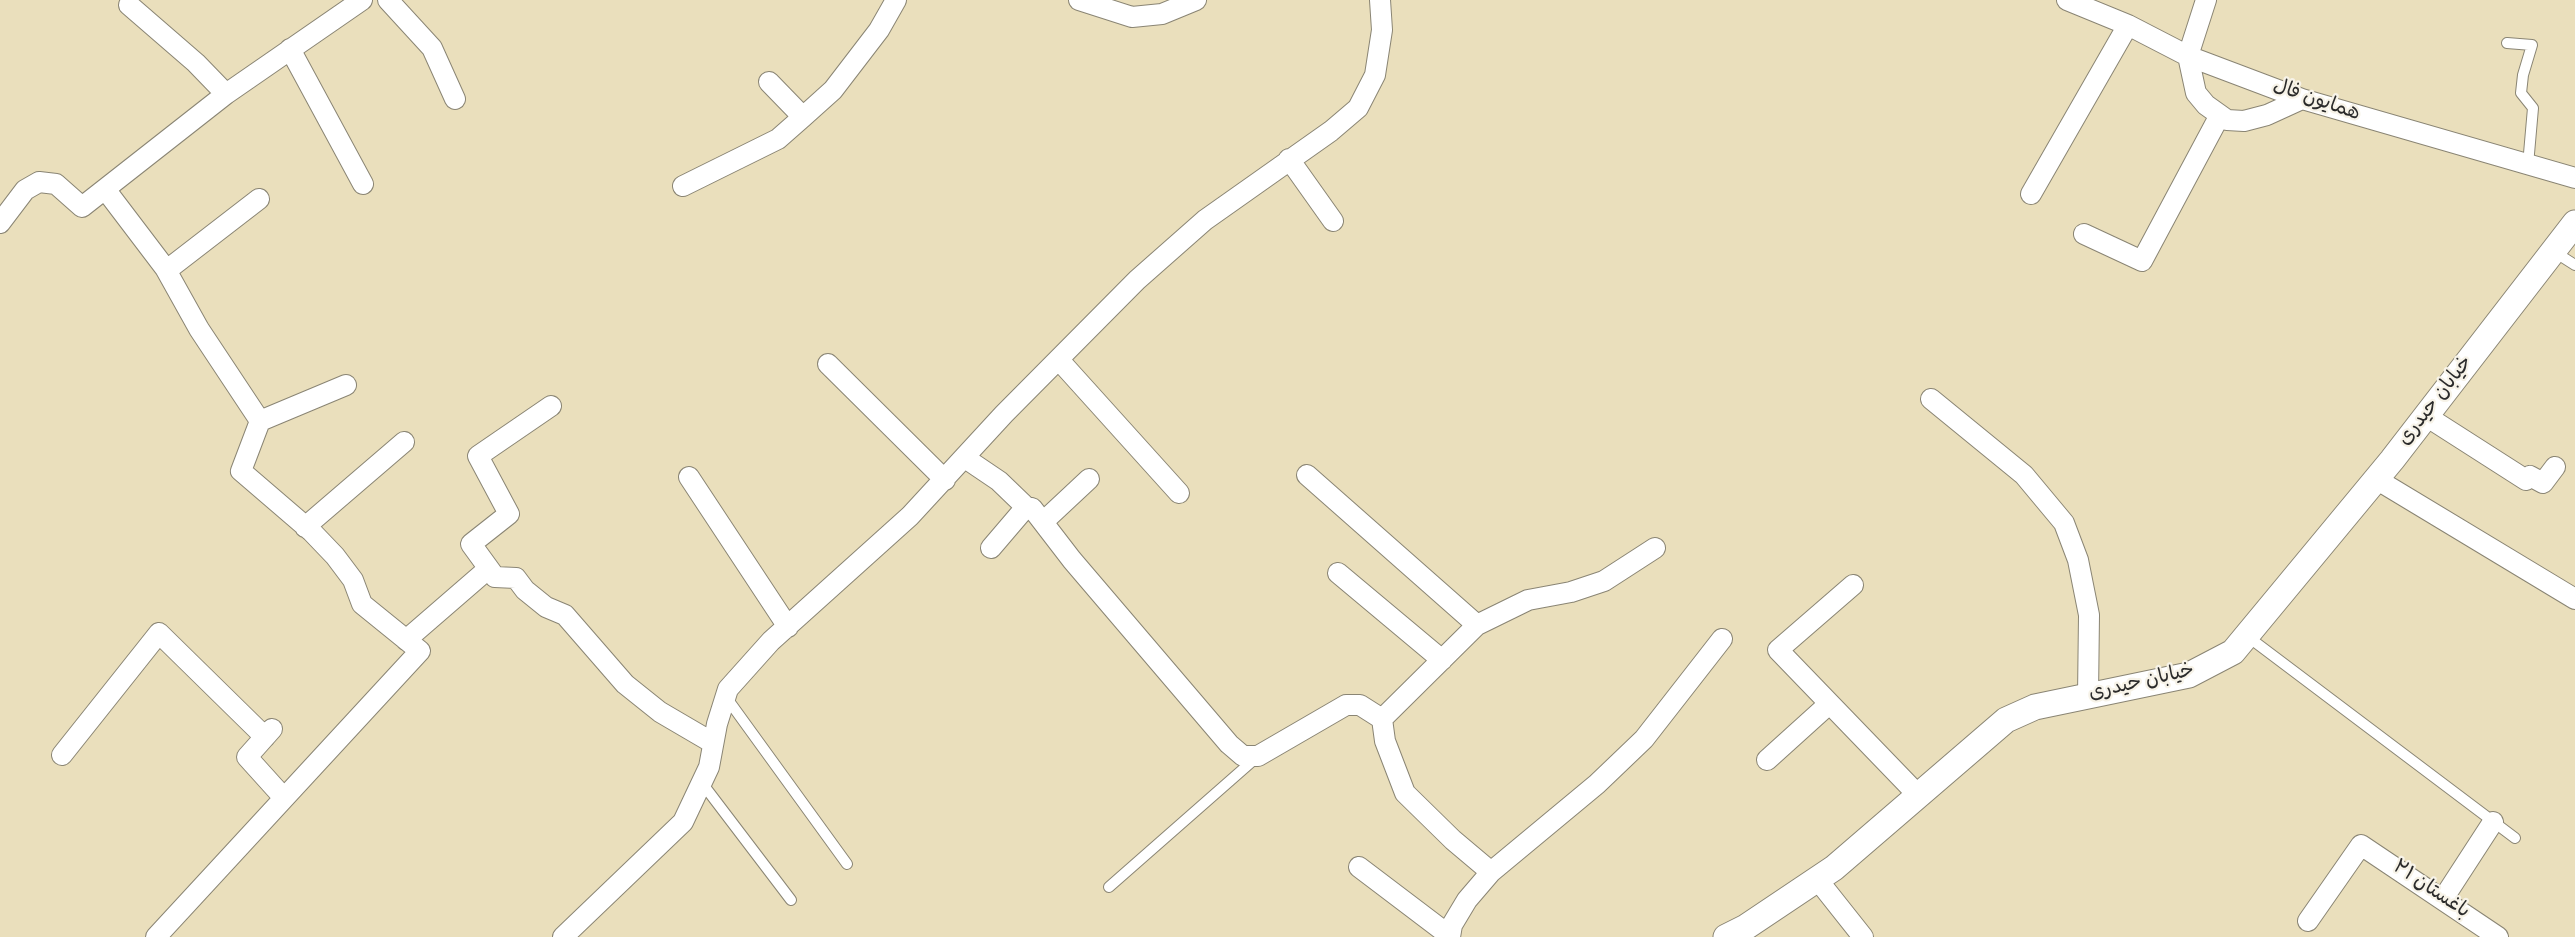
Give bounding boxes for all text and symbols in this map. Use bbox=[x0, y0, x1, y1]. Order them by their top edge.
street label: همایون فال bbox=[2269, 76, 2363, 128]
street label: خیابان حیدری bbox=[2394, 352, 2480, 452]
street label: خیابان حیدری bbox=[2087, 660, 2197, 708]
street label: باغستان ۲۱ bbox=[2387, 856, 2473, 926]

